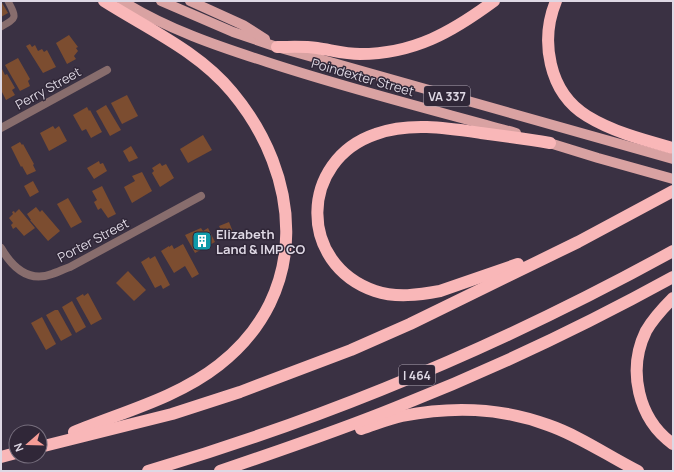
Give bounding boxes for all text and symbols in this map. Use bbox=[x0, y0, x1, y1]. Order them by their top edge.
street label: Poindexter Street bbox=[310, 54, 416, 100]
street label: Perry Street bbox=[12, 63, 84, 113]
road number: VA 337 bbox=[424, 86, 470, 106]
street label: Porter Street bbox=[54, 214, 132, 266]
place label: Elizabeth Land & IMP CO bbox=[216, 225, 306, 258]
building icon: Elizabeth Land & IMP CO bbox=[191, 230, 213, 252]
road number: I 464 bbox=[399, 365, 435, 385]
north arrow bbox=[8, 424, 48, 464]
text: N bbox=[10, 441, 27, 454]

